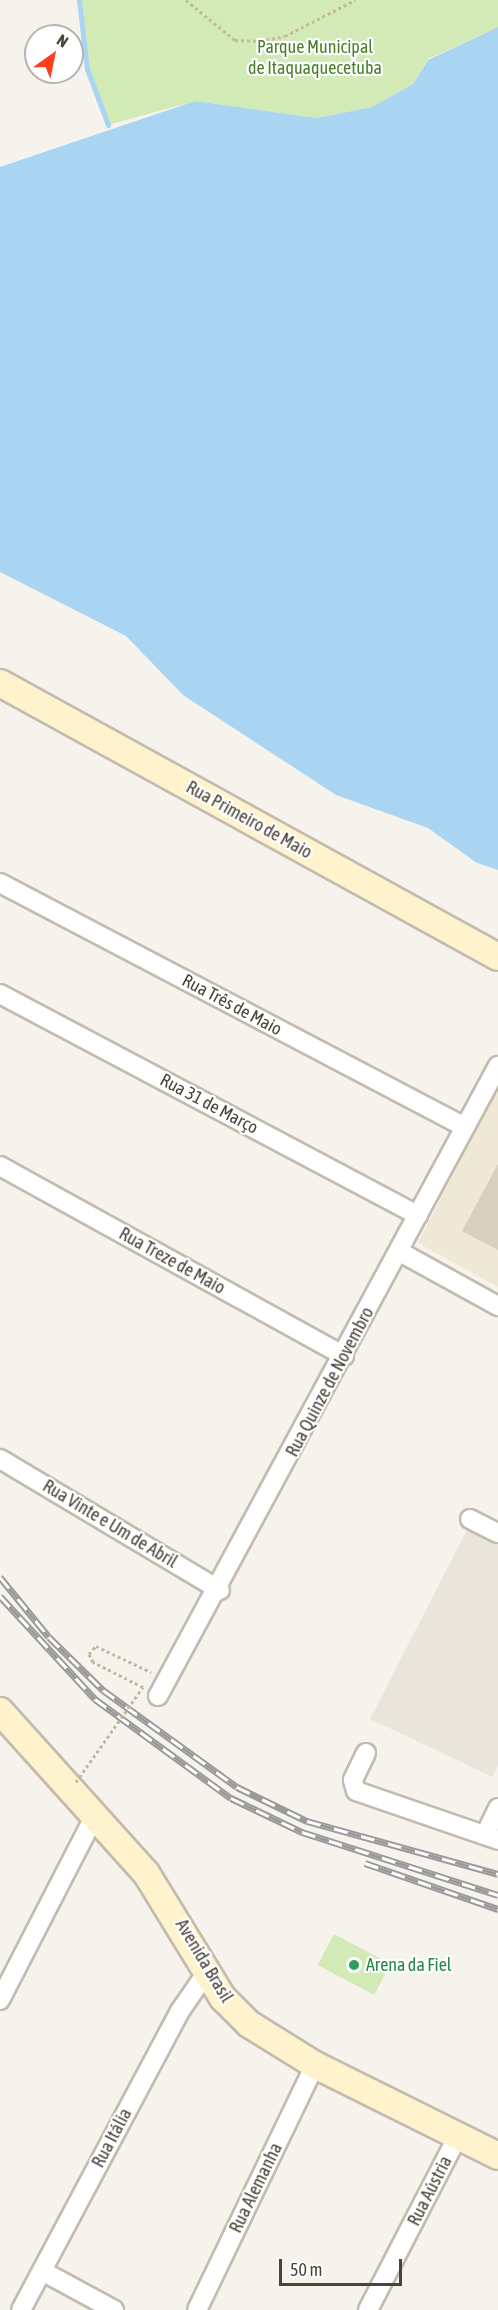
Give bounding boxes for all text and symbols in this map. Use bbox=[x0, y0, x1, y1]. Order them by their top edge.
north arrow bbox=[24, 24, 84, 84]
text: N bbox=[54, 30, 72, 51]
park label: Parque Municipal de Itaquaquecetuba bbox=[248, 37, 382, 80]
street label: Rua Primeiro de Maio bbox=[182, 776, 316, 864]
street label: Rua Três de Maio bbox=[178, 970, 286, 1040]
street label: Rua 31 de Março bbox=[156, 1069, 262, 1139]
street label: Rua Treze de Maio bbox=[115, 1223, 229, 1299]
street label: Rua Quinze de Novembro bbox=[281, 1304, 379, 1460]
street label: Rua Vinte e Um de Abril bbox=[39, 1475, 181, 1573]
street label: Avenida Brasil bbox=[171, 1915, 237, 2007]
place label: Arena da Fiel bbox=[366, 1954, 452, 1976]
marker: Arena da Fiel bbox=[347, 1958, 361, 1972]
street label: Rua Itália bbox=[87, 2105, 137, 2171]
street label: Rua Alemanha bbox=[225, 2140, 287, 2236]
street label: Rua Aústria bbox=[403, 2153, 457, 2229]
scale bar bbox=[282, 2247, 405, 2285]
text: 50 m bbox=[290, 2259, 322, 2280]

